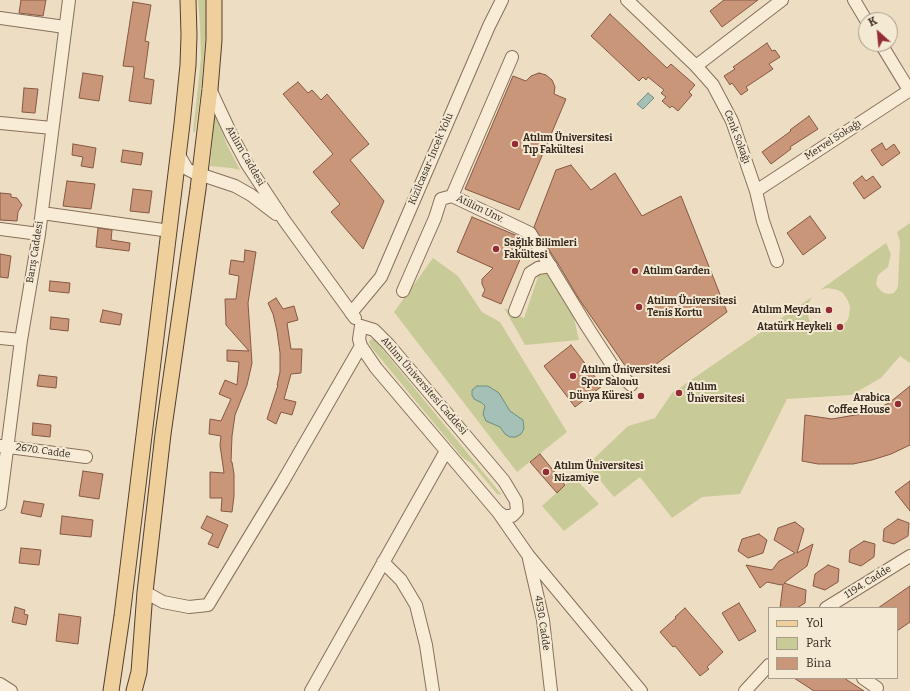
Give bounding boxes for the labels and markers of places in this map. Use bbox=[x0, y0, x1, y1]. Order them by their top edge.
place label: Atılım Üniversitesi Tıp Fakültesi bbox=[523, 132, 612, 156]
marker: Atılım Üniversitesi Tıp Fakültesi bbox=[510, 139, 520, 149]
place label: Sağlık Bilimleri Fakültesi bbox=[504, 237, 577, 260]
marker: Sağlık Bilimleri Fakültesi bbox=[491, 244, 501, 254]
place label: Atılım Garden bbox=[643, 265, 710, 277]
marker: Atılım Garden bbox=[630, 266, 640, 276]
place label: Atılım Üniversitesi Tenis Kortu bbox=[647, 295, 736, 318]
marker: Atılım Üniversitesi Tenis Kortu bbox=[634, 302, 644, 312]
place label: Atılım Meydan bbox=[752, 304, 821, 316]
marker: Atılım Meydan bbox=[824, 305, 834, 315]
place label: Atatürk Heykeli bbox=[757, 321, 832, 333]
marker: Atatürk Heykeli bbox=[835, 322, 845, 332]
place label: Atılım Üniversitesi Spor Salonu bbox=[581, 364, 670, 388]
marker: Atılım Üniversitesi Spor Salonu bbox=[568, 371, 578, 381]
place label: Atılım Üniversitesi bbox=[687, 381, 745, 404]
marker: Atılım Üniversitesi bbox=[674, 388, 684, 398]
place label: Dünya Küresi bbox=[569, 390, 633, 402]
marker: Dünya Küresi bbox=[636, 391, 646, 401]
place label: Arabica Coffee House bbox=[828, 392, 890, 416]
marker: Arabica Coffee House bbox=[893, 399, 903, 409]
place label: Atılım Üniversitesi Nizamiye bbox=[554, 460, 643, 484]
marker: Atılım Üniversitesi Nizamiye bbox=[541, 467, 551, 477]

